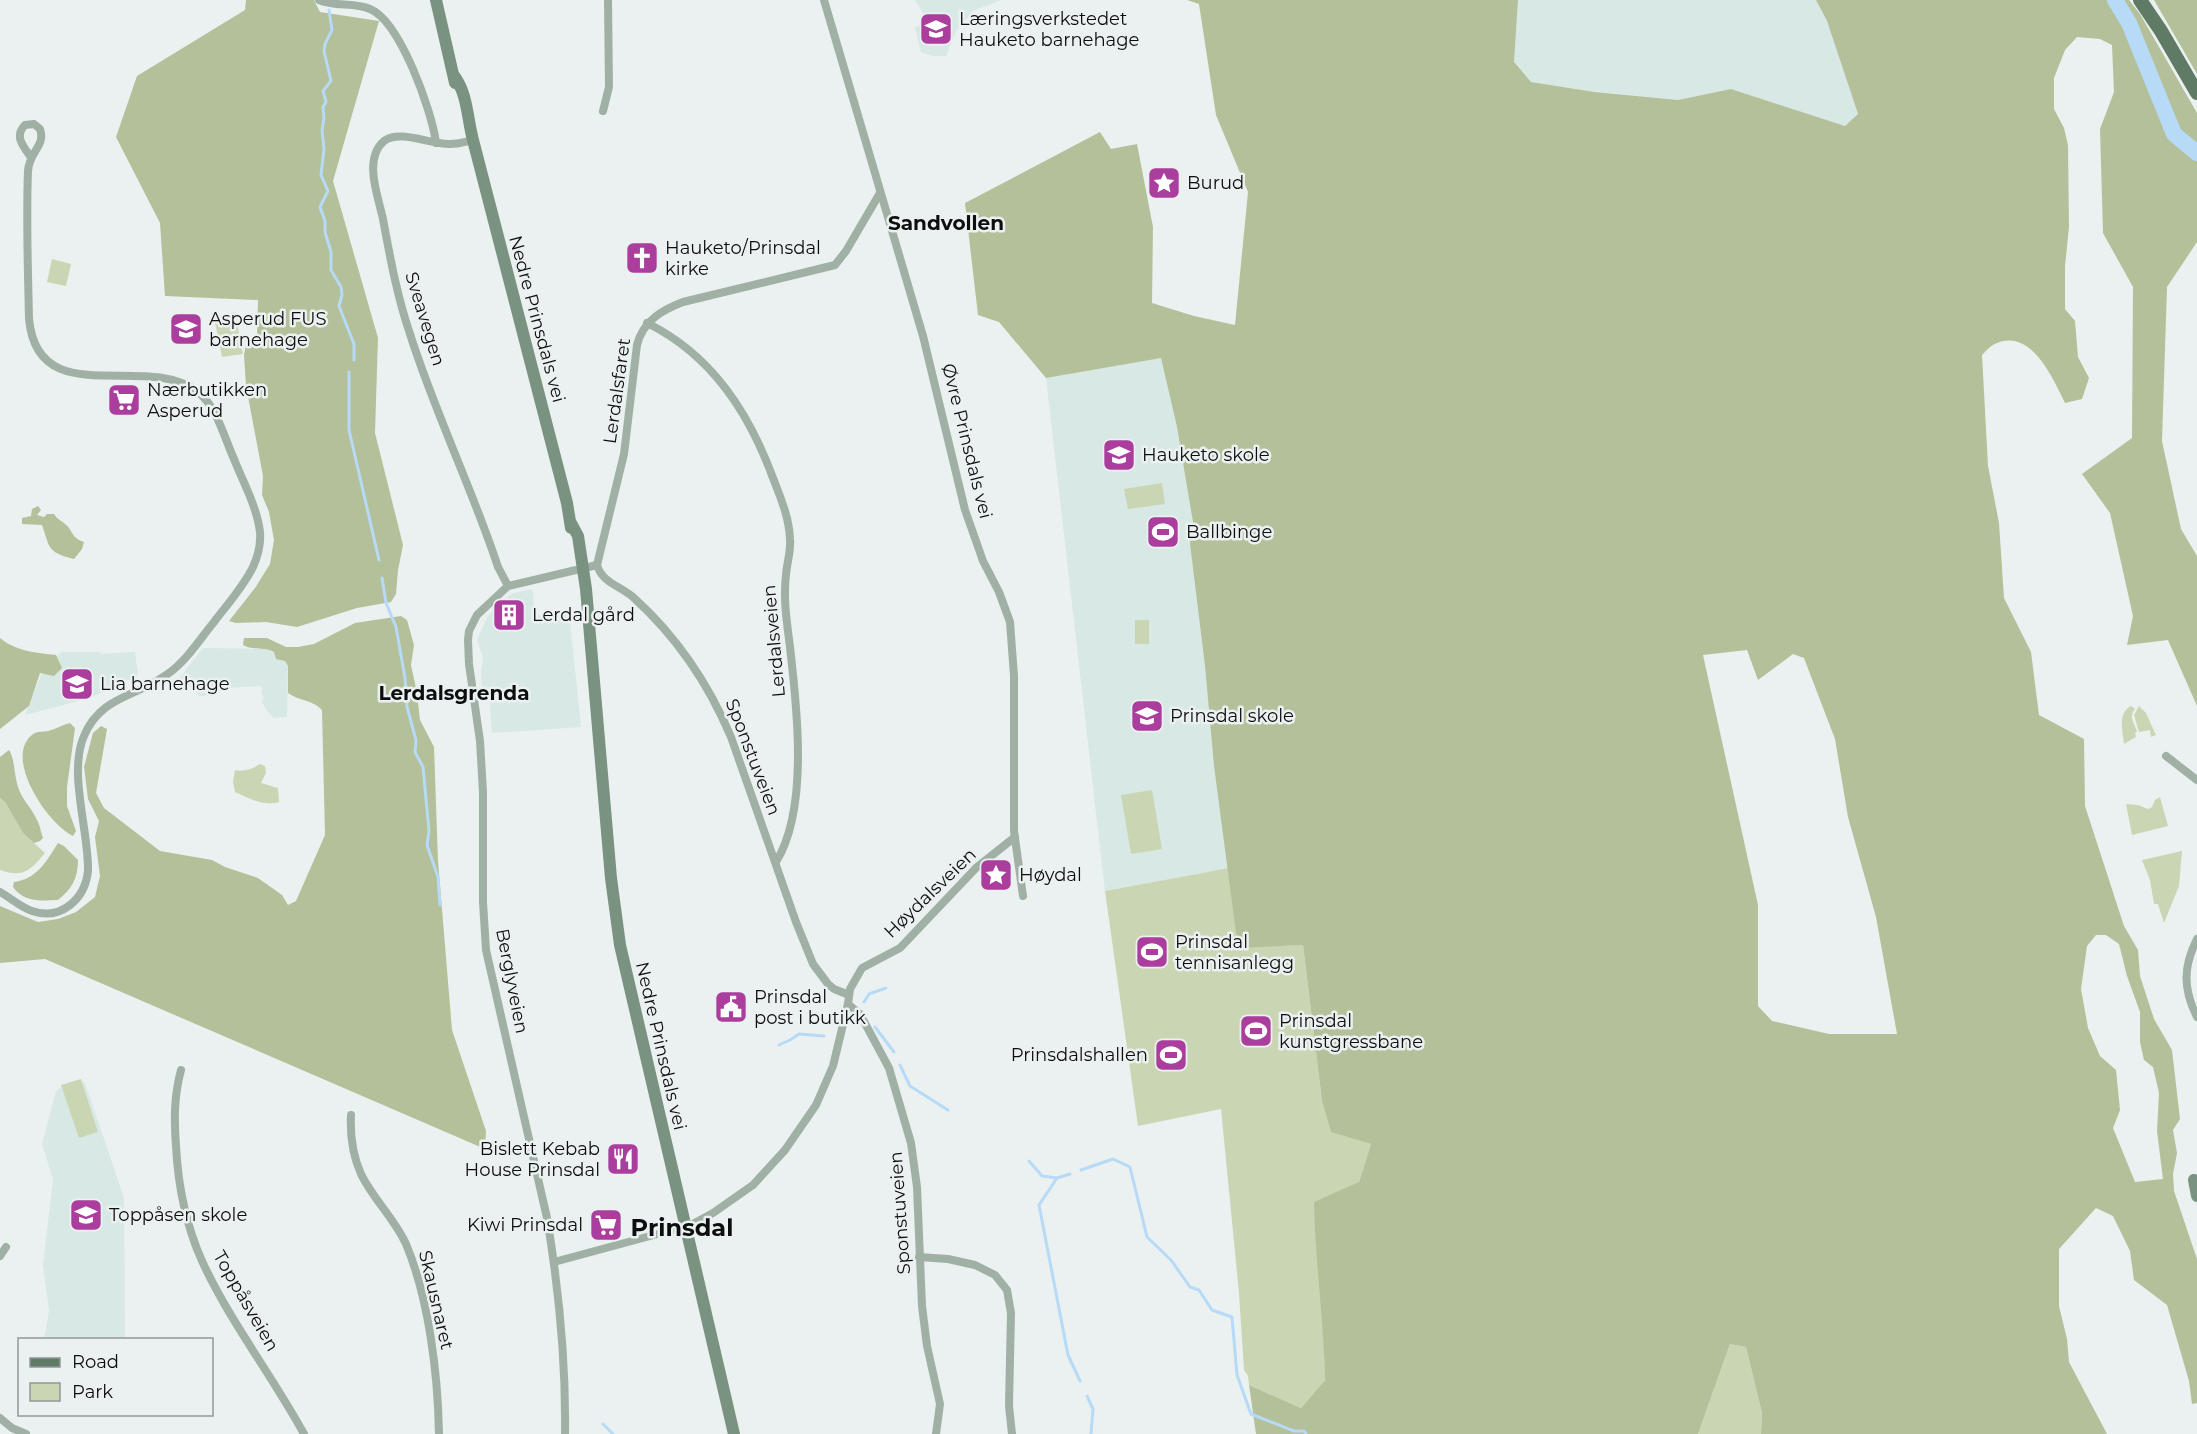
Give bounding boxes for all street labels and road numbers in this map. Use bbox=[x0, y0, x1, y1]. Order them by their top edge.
street label: Nedre Prinsdals vei bbox=[504, 233, 570, 405]
street label: Sveavegen bbox=[400, 269, 450, 369]
street label: Lerdalsfaret bbox=[599, 337, 635, 445]
street label: Øvre Prinsdals vei bbox=[937, 361, 997, 521]
street label: Lerdalsveien bbox=[758, 584, 790, 698]
street label: Sponstuveien bbox=[721, 696, 785, 818]
street label: Høydalsveien bbox=[879, 844, 981, 942]
street label: Berglyveien bbox=[491, 927, 533, 1035]
street label: Nedre Prinsdals vei bbox=[631, 960, 691, 1132]
street label: Sponstuveien bbox=[885, 1151, 915, 1275]
street label: Toppåsveien bbox=[208, 1247, 284, 1355]
street label: Skausnaret bbox=[414, 1248, 458, 1352]

